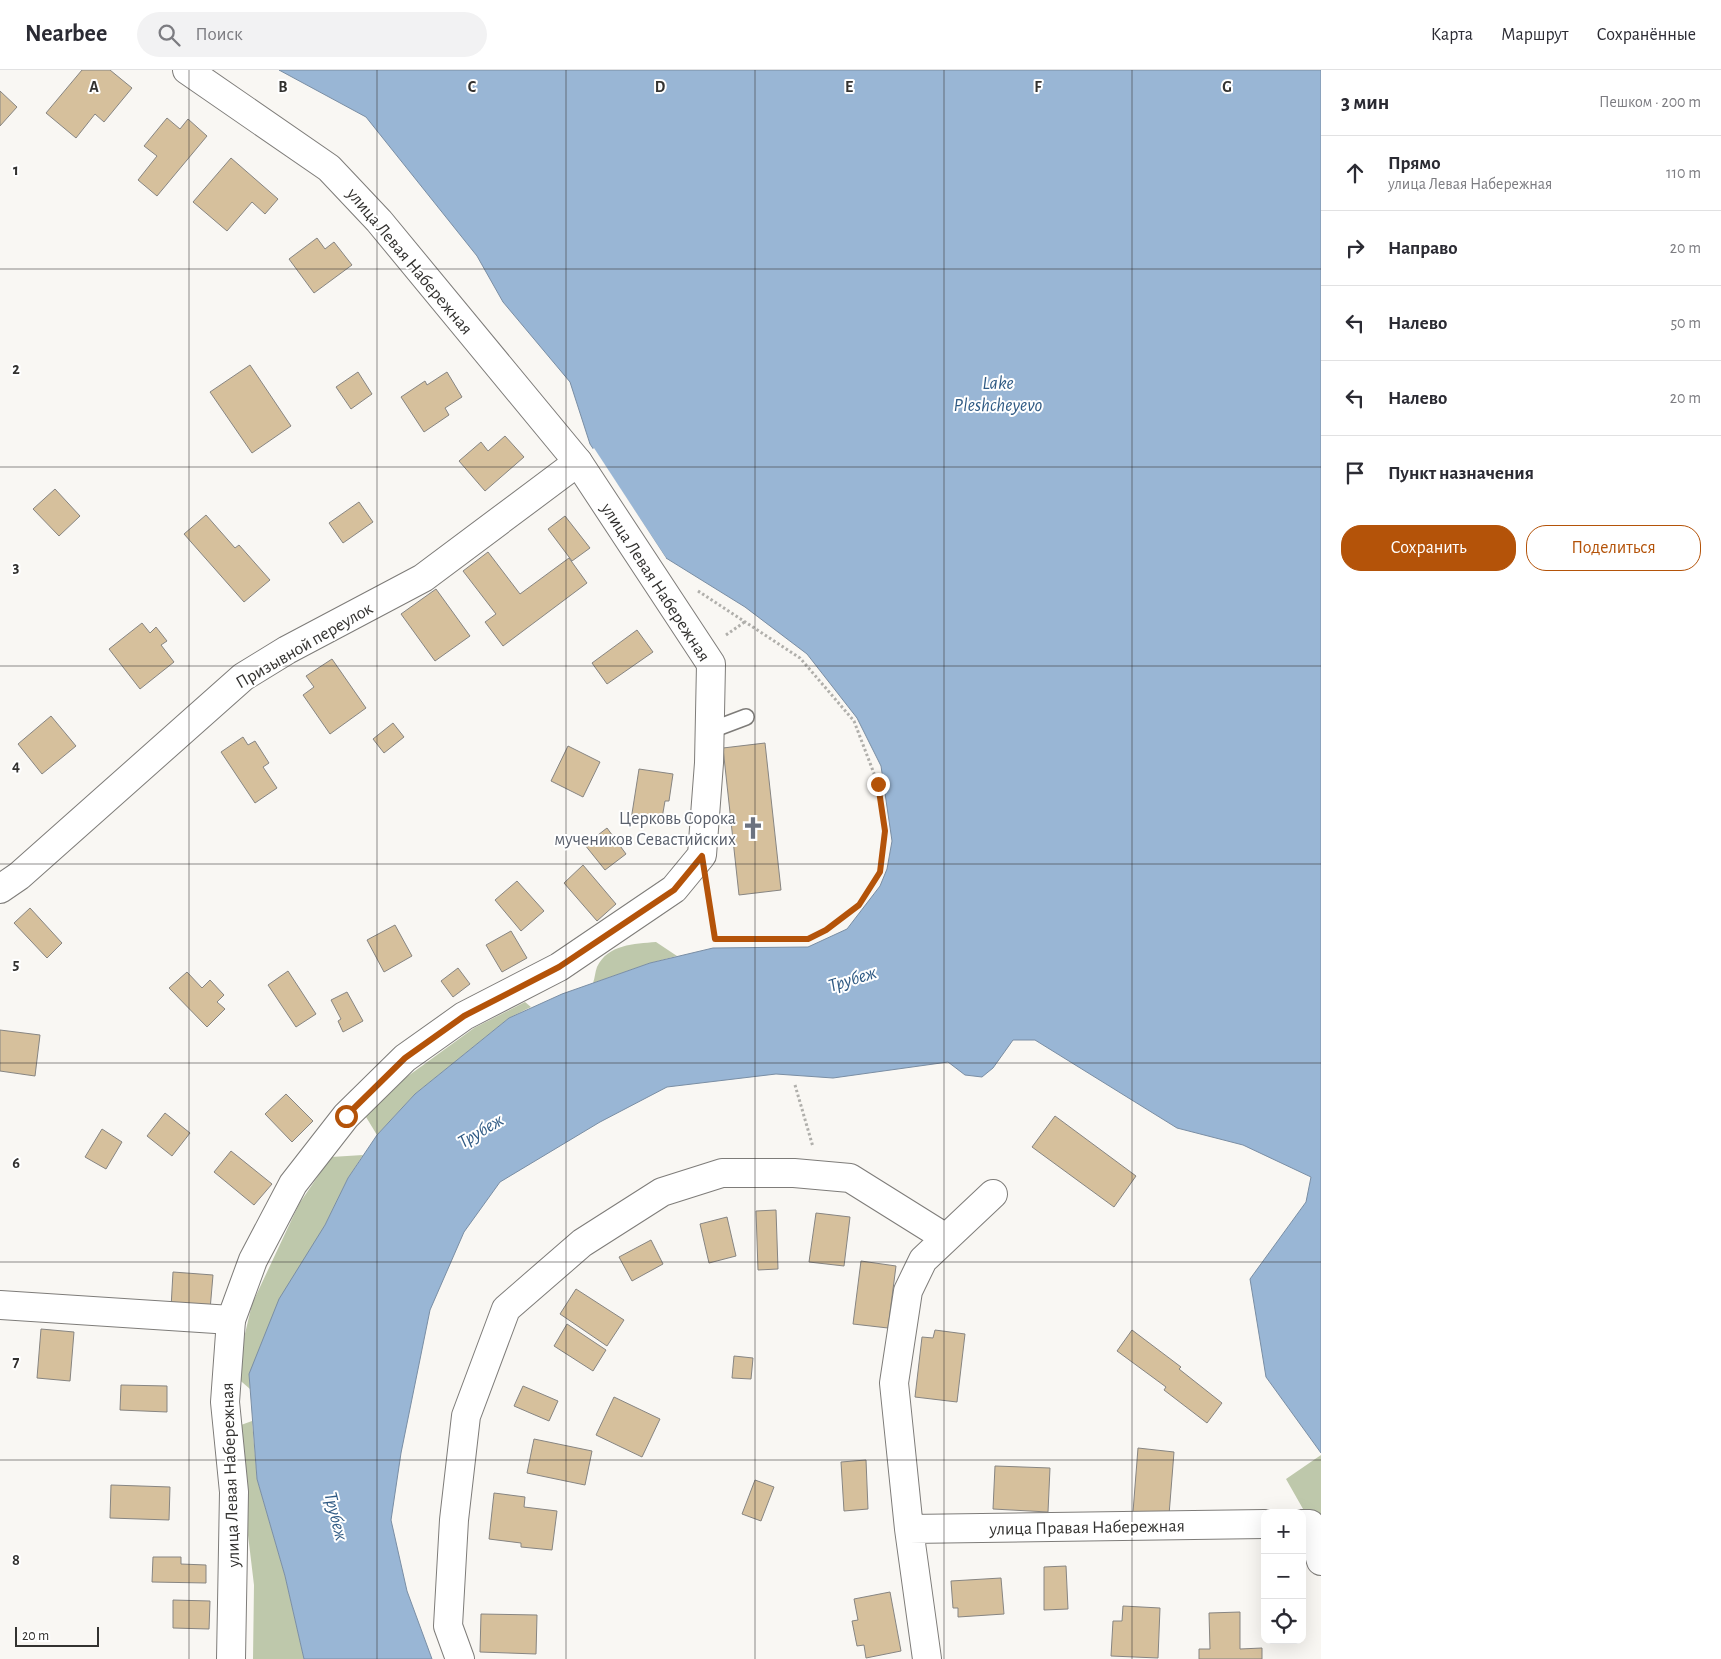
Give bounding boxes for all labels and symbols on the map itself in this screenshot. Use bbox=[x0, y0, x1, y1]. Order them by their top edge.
text: A bbox=[89, 79, 99, 95]
text: B bbox=[278, 79, 288, 95]
text: C bbox=[468, 79, 477, 95]
text: D bbox=[655, 79, 666, 95]
text: E bbox=[845, 79, 853, 95]
text: F bbox=[1034, 79, 1042, 95]
text: G bbox=[1222, 79, 1232, 95]
text: 1 bbox=[13, 162, 19, 178]
street label: улица Левая Набережная bbox=[342, 184, 476, 338]
text: 2 bbox=[12, 361, 20, 377]
water label: Lake Pleshcheyevo bbox=[954, 374, 1043, 415]
street label: улица Левая Набережная bbox=[597, 499, 714, 665]
text: 3 bbox=[13, 559, 20, 575]
street label: Призывной переулок bbox=[233, 599, 377, 692]
text: 4 bbox=[12, 758, 20, 774]
route end bbox=[867, 773, 890, 796]
place label: Церковь Сорока мучеников Севастийских bbox=[554, 810, 736, 849]
church icon: Церковь Сорока мучеников Севастийских bbox=[740, 815, 766, 841]
text: 5 bbox=[13, 956, 20, 972]
water label: Трубеж bbox=[826, 963, 879, 996]
route start bbox=[335, 1105, 358, 1128]
water label: Трубеж bbox=[455, 1110, 507, 1152]
text: 6 bbox=[12, 1155, 20, 1171]
text: 7 bbox=[13, 1354, 20, 1370]
street label: улица Левая Набережная bbox=[218, 1382, 243, 1569]
water label: Трубеж bbox=[320, 1490, 351, 1543]
street label: улица Правая Набережная bbox=[988, 1516, 1185, 1539]
text: 8 bbox=[12, 1552, 20, 1568]
scale bar bbox=[15, 1624, 99, 1647]

